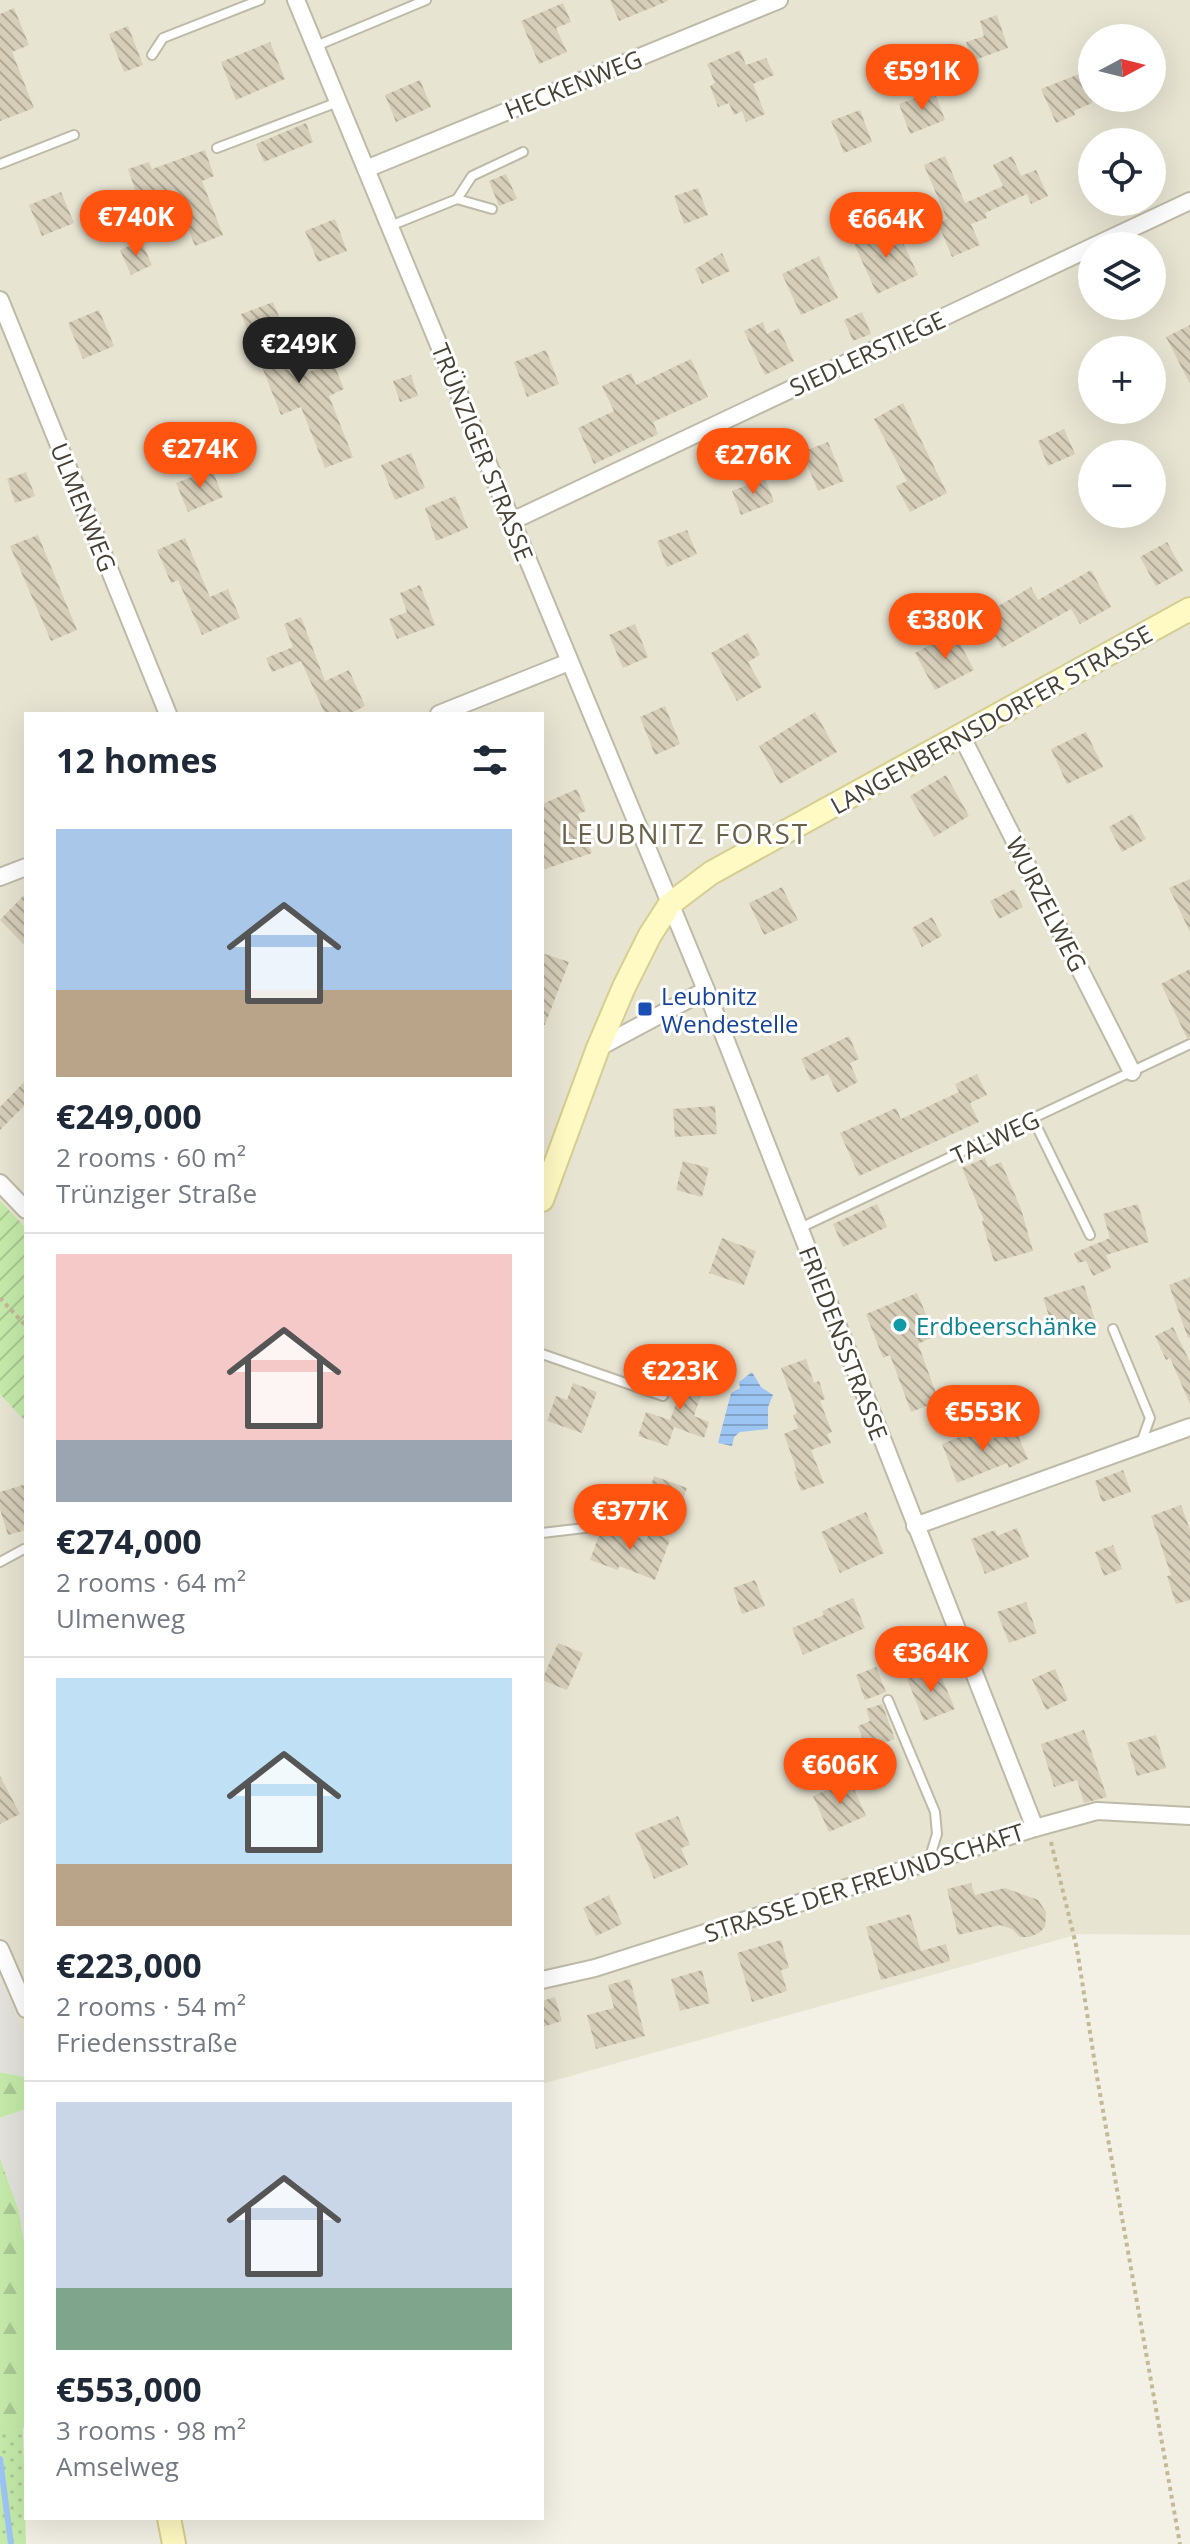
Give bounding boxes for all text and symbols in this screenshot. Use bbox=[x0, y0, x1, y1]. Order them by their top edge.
north arrow bbox=[1078, 24, 1166, 112]
map controls bbox=[1078, 24, 1166, 528]
street label: HECKENWEG bbox=[500, 42, 646, 126]
pin: €591K bbox=[866, 44, 978, 112]
text: €591K bbox=[884, 52, 960, 88]
button: locate bbox=[1078, 128, 1166, 216]
pin: €740K bbox=[80, 190, 192, 258]
pin: €664K bbox=[830, 192, 942, 260]
text: €740K bbox=[98, 198, 174, 234]
text: €664K bbox=[848, 200, 924, 236]
button: layers bbox=[1078, 232, 1166, 320]
street label: SIEDLERSTIEGE bbox=[784, 302, 950, 404]
pin: €249K bbox=[243, 317, 355, 385]
text: €249K bbox=[261, 325, 337, 361]
button: + bbox=[1078, 336, 1166, 424]
street label: TRÜNZIGER STRASSE bbox=[424, 338, 542, 566]
pin: €274K bbox=[144, 422, 256, 490]
pin: €276K bbox=[697, 428, 809, 496]
text: €274K bbox=[162, 430, 238, 466]
text: €276K bbox=[715, 436, 791, 472]
street label: ULMENWEG bbox=[43, 438, 125, 576]
button: − bbox=[1078, 440, 1166, 528]
pin: €380K bbox=[889, 593, 1001, 661]
text: €380K bbox=[907, 601, 983, 637]
street label: LANGENBERNSDORFER STRASSE bbox=[824, 617, 1158, 821]
text: 12 homes bbox=[56, 737, 217, 783]
icon: filters bbox=[468, 738, 512, 782]
district label: LEUBNITZ FORST bbox=[561, 814, 809, 852]
street label: WURZELWEG bbox=[999, 831, 1095, 977]
icon: home bbox=[212, 881, 356, 1025]
place label: Leubnitz Wendestelle bbox=[661, 979, 799, 1040]
marker: Leubnitz Wendestelle bbox=[636, 1000, 654, 1018]
text: €249,000 bbox=[56, 1093, 202, 1139]
street label: TALWEG bbox=[945, 1102, 1045, 1172]
text: 2 rooms · 60 m² bbox=[56, 1139, 246, 1175]
text: Trünziger Straße bbox=[56, 1175, 257, 1211]
street label: FRIEDENSSTRASSE bbox=[792, 1241, 896, 1445]
icon: home bbox=[212, 1306, 356, 1450]
place label: Erdbeerschänke bbox=[916, 1309, 1097, 1342]
marker: Erdbeerschänke bbox=[891, 1316, 909, 1334]
pin: €223K bbox=[624, 1344, 736, 1412]
text: €223K bbox=[642, 1352, 718, 1388]
pin: €553K bbox=[927, 1385, 1039, 1453]
text: €553K bbox=[945, 1393, 1021, 1429]
pin: €377K bbox=[574, 1484, 686, 1552]
text: €377K bbox=[592, 1492, 668, 1528]
text: €274,000 bbox=[56, 1518, 202, 1564]
text: 2 rooms · 64 m² bbox=[56, 1564, 246, 1600]
text: Ulmenweg bbox=[56, 1600, 185, 1636]
pin: €364K bbox=[875, 1626, 987, 1694]
text: €364K bbox=[893, 1634, 969, 1670]
icon: home bbox=[212, 1730, 356, 1874]
pin: €606K bbox=[784, 1738, 896, 1806]
text: €606K bbox=[802, 1746, 878, 1782]
street label: STRASSE DER FREUNDSCHAFT bbox=[700, 1815, 1028, 1949]
text: €223,000 bbox=[56, 1942, 202, 1988]
text: 2 rooms · 54 m² bbox=[56, 1988, 246, 2024]
text: Friedensstraße bbox=[56, 2024, 238, 2060]
icon: home bbox=[212, 2154, 356, 2298]
text: €553,000 bbox=[56, 2366, 202, 2412]
text: 3 rooms · 98 m² bbox=[56, 2412, 246, 2448]
text: Amselweg bbox=[56, 2448, 179, 2484]

